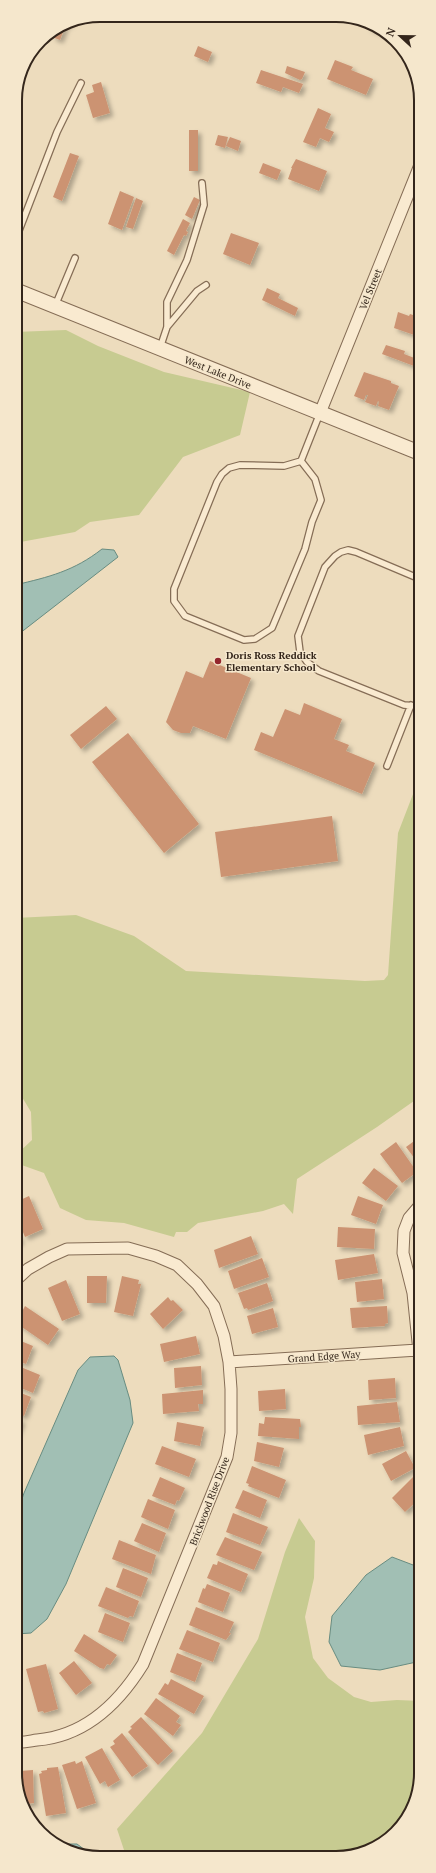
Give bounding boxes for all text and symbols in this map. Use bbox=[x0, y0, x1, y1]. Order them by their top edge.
north arrow bbox=[380, 16, 420, 56]
text: N bbox=[383, 25, 399, 39]
street label: Vel Street bbox=[356, 267, 385, 312]
street label: West Lake Drive bbox=[182, 353, 253, 392]
place label: Doris Ross Reddick Elementary School bbox=[226, 649, 317, 674]
marker: Doris Ross Reddick Elementary School bbox=[213, 656, 223, 666]
street label: Grand Edge Way bbox=[287, 1347, 362, 1366]
street label: Brickwood Rise Drive bbox=[187, 1455, 232, 1547]

